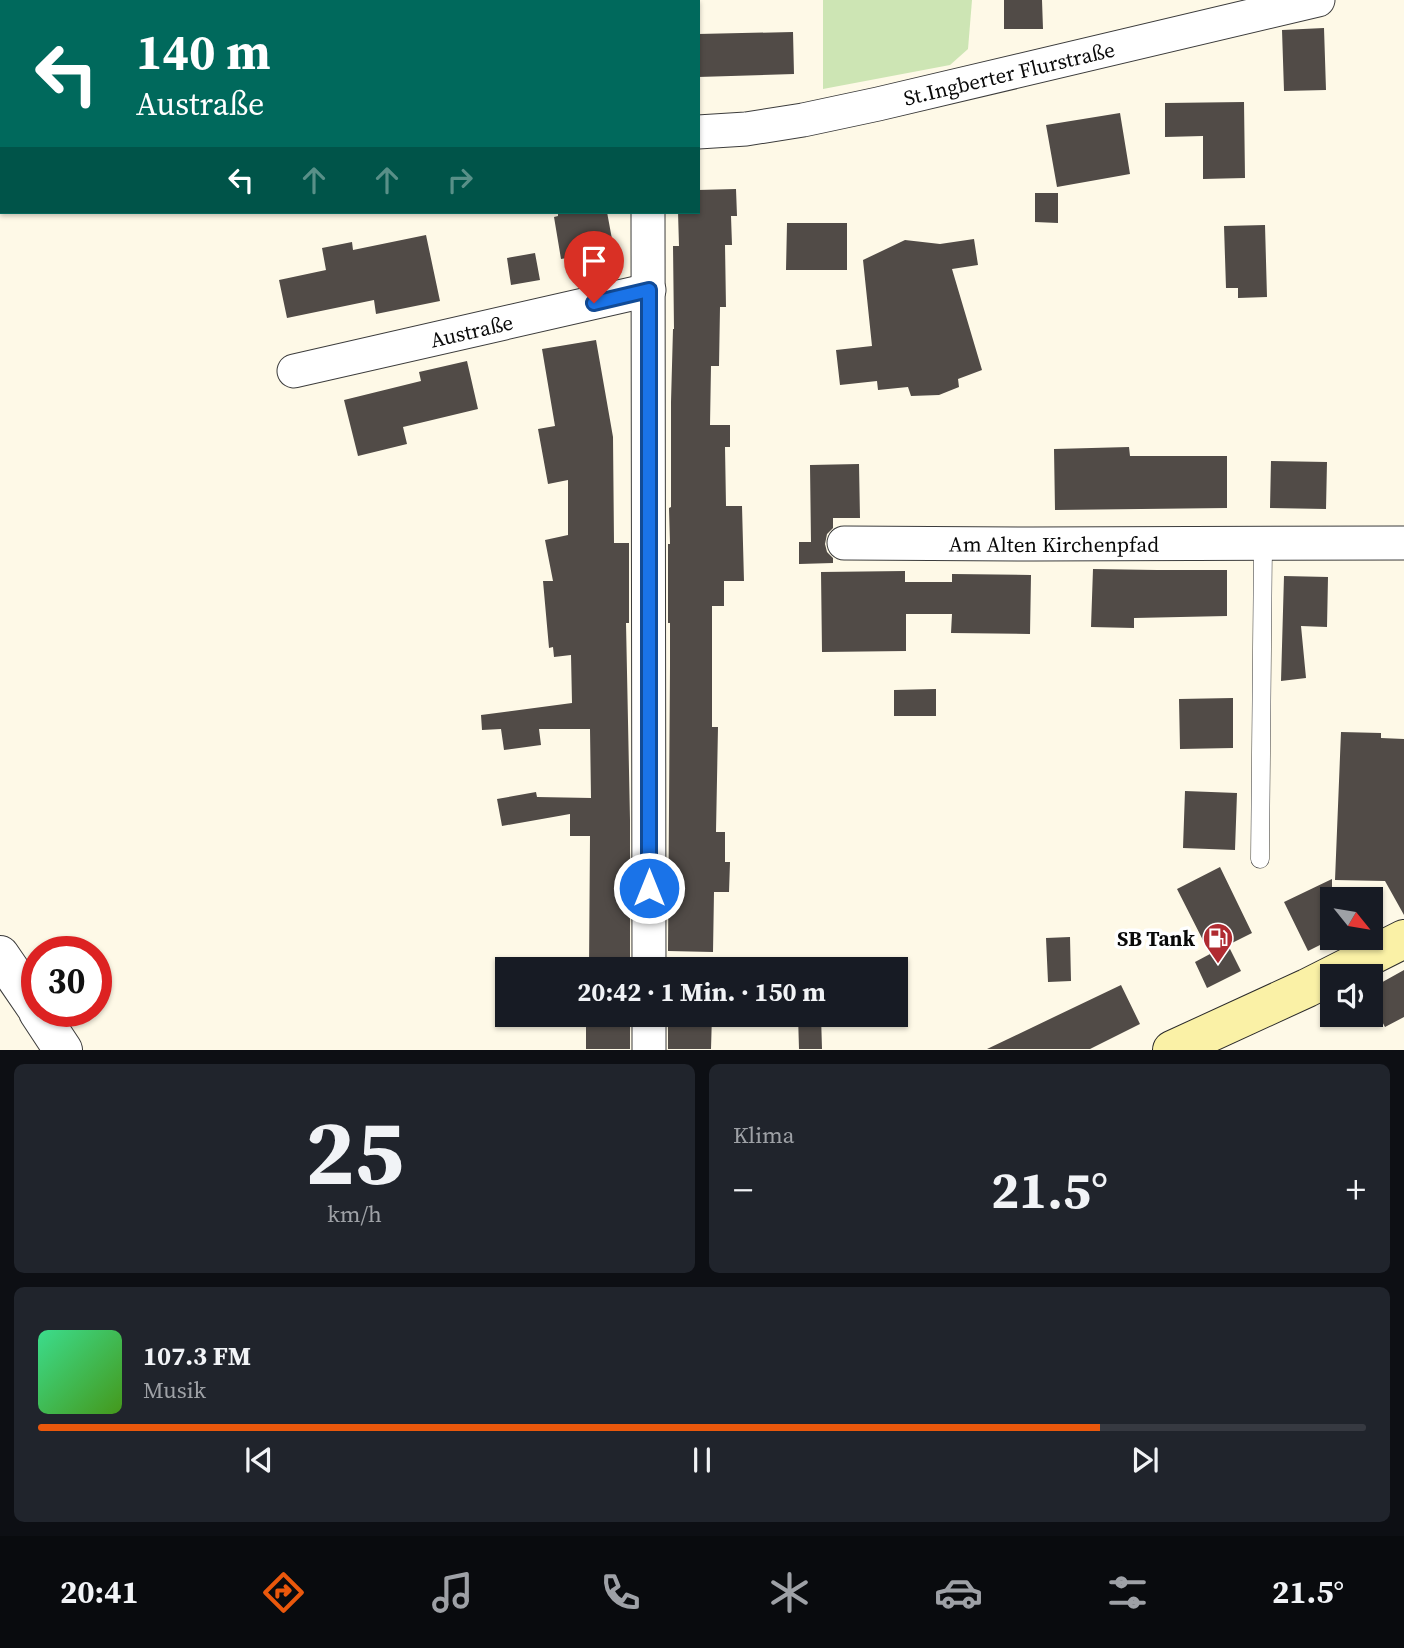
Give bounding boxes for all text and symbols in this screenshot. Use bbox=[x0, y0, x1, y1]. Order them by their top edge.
text: 140 m bbox=[136, 18, 271, 85]
icon: left bbox=[21, 28, 112, 119]
street label: St.Ingberter Flurstraße bbox=[900, 34, 1117, 112]
text: Austraße bbox=[136, 82, 264, 126]
icon: left bbox=[222, 161, 260, 199]
icon: ahead bbox=[295, 161, 333, 199]
icon: ahead bbox=[368, 161, 406, 199]
icon: right bbox=[441, 161, 479, 199]
pin bbox=[564, 231, 624, 303]
icon: arrive bbox=[575, 242, 613, 280]
street label: Austraße bbox=[427, 307, 516, 354]
street label: Am Alten Kirchenpfad bbox=[949, 529, 1159, 559]
position arrow bbox=[612, 851, 686, 925]
north arrow bbox=[1320, 887, 1382, 950]
map controls bbox=[1320, 887, 1383, 1027]
fuel station icon: SB Tank bbox=[1201, 921, 1235, 965]
place label: SB Tank bbox=[1117, 924, 1195, 953]
speed limit sign: 30 bbox=[21, 936, 112, 1027]
button: sound bbox=[1320, 964, 1383, 1027]
text: 20:42 · 1 Min. · 150 m bbox=[577, 974, 826, 1010]
text: 25 bbox=[305, 1090, 404, 1214]
text: Klima bbox=[733, 1119, 794, 1151]
text: 21.5° bbox=[991, 1154, 1108, 1225]
text: − bbox=[733, 1164, 753, 1216]
text: + bbox=[1346, 1164, 1366, 1216]
text: km/h bbox=[327, 1198, 382, 1230]
text: 107.3 FM bbox=[143, 1338, 251, 1374]
text: Musik bbox=[143, 1374, 206, 1406]
icon: previous bbox=[240, 1441, 278, 1479]
icon: pause bbox=[683, 1441, 721, 1479]
icon: next bbox=[1126, 1441, 1164, 1479]
icon: directions bbox=[259, 1568, 308, 1617]
icon: music bbox=[428, 1568, 477, 1617]
icon: phone bbox=[596, 1568, 645, 1617]
icon: climate bbox=[765, 1568, 814, 1617]
icon: car bbox=[934, 1568, 983, 1617]
icon: filters bbox=[1103, 1568, 1152, 1617]
text: 20:41 bbox=[60, 1570, 139, 1614]
text: 21.5° bbox=[1272, 1570, 1344, 1614]

